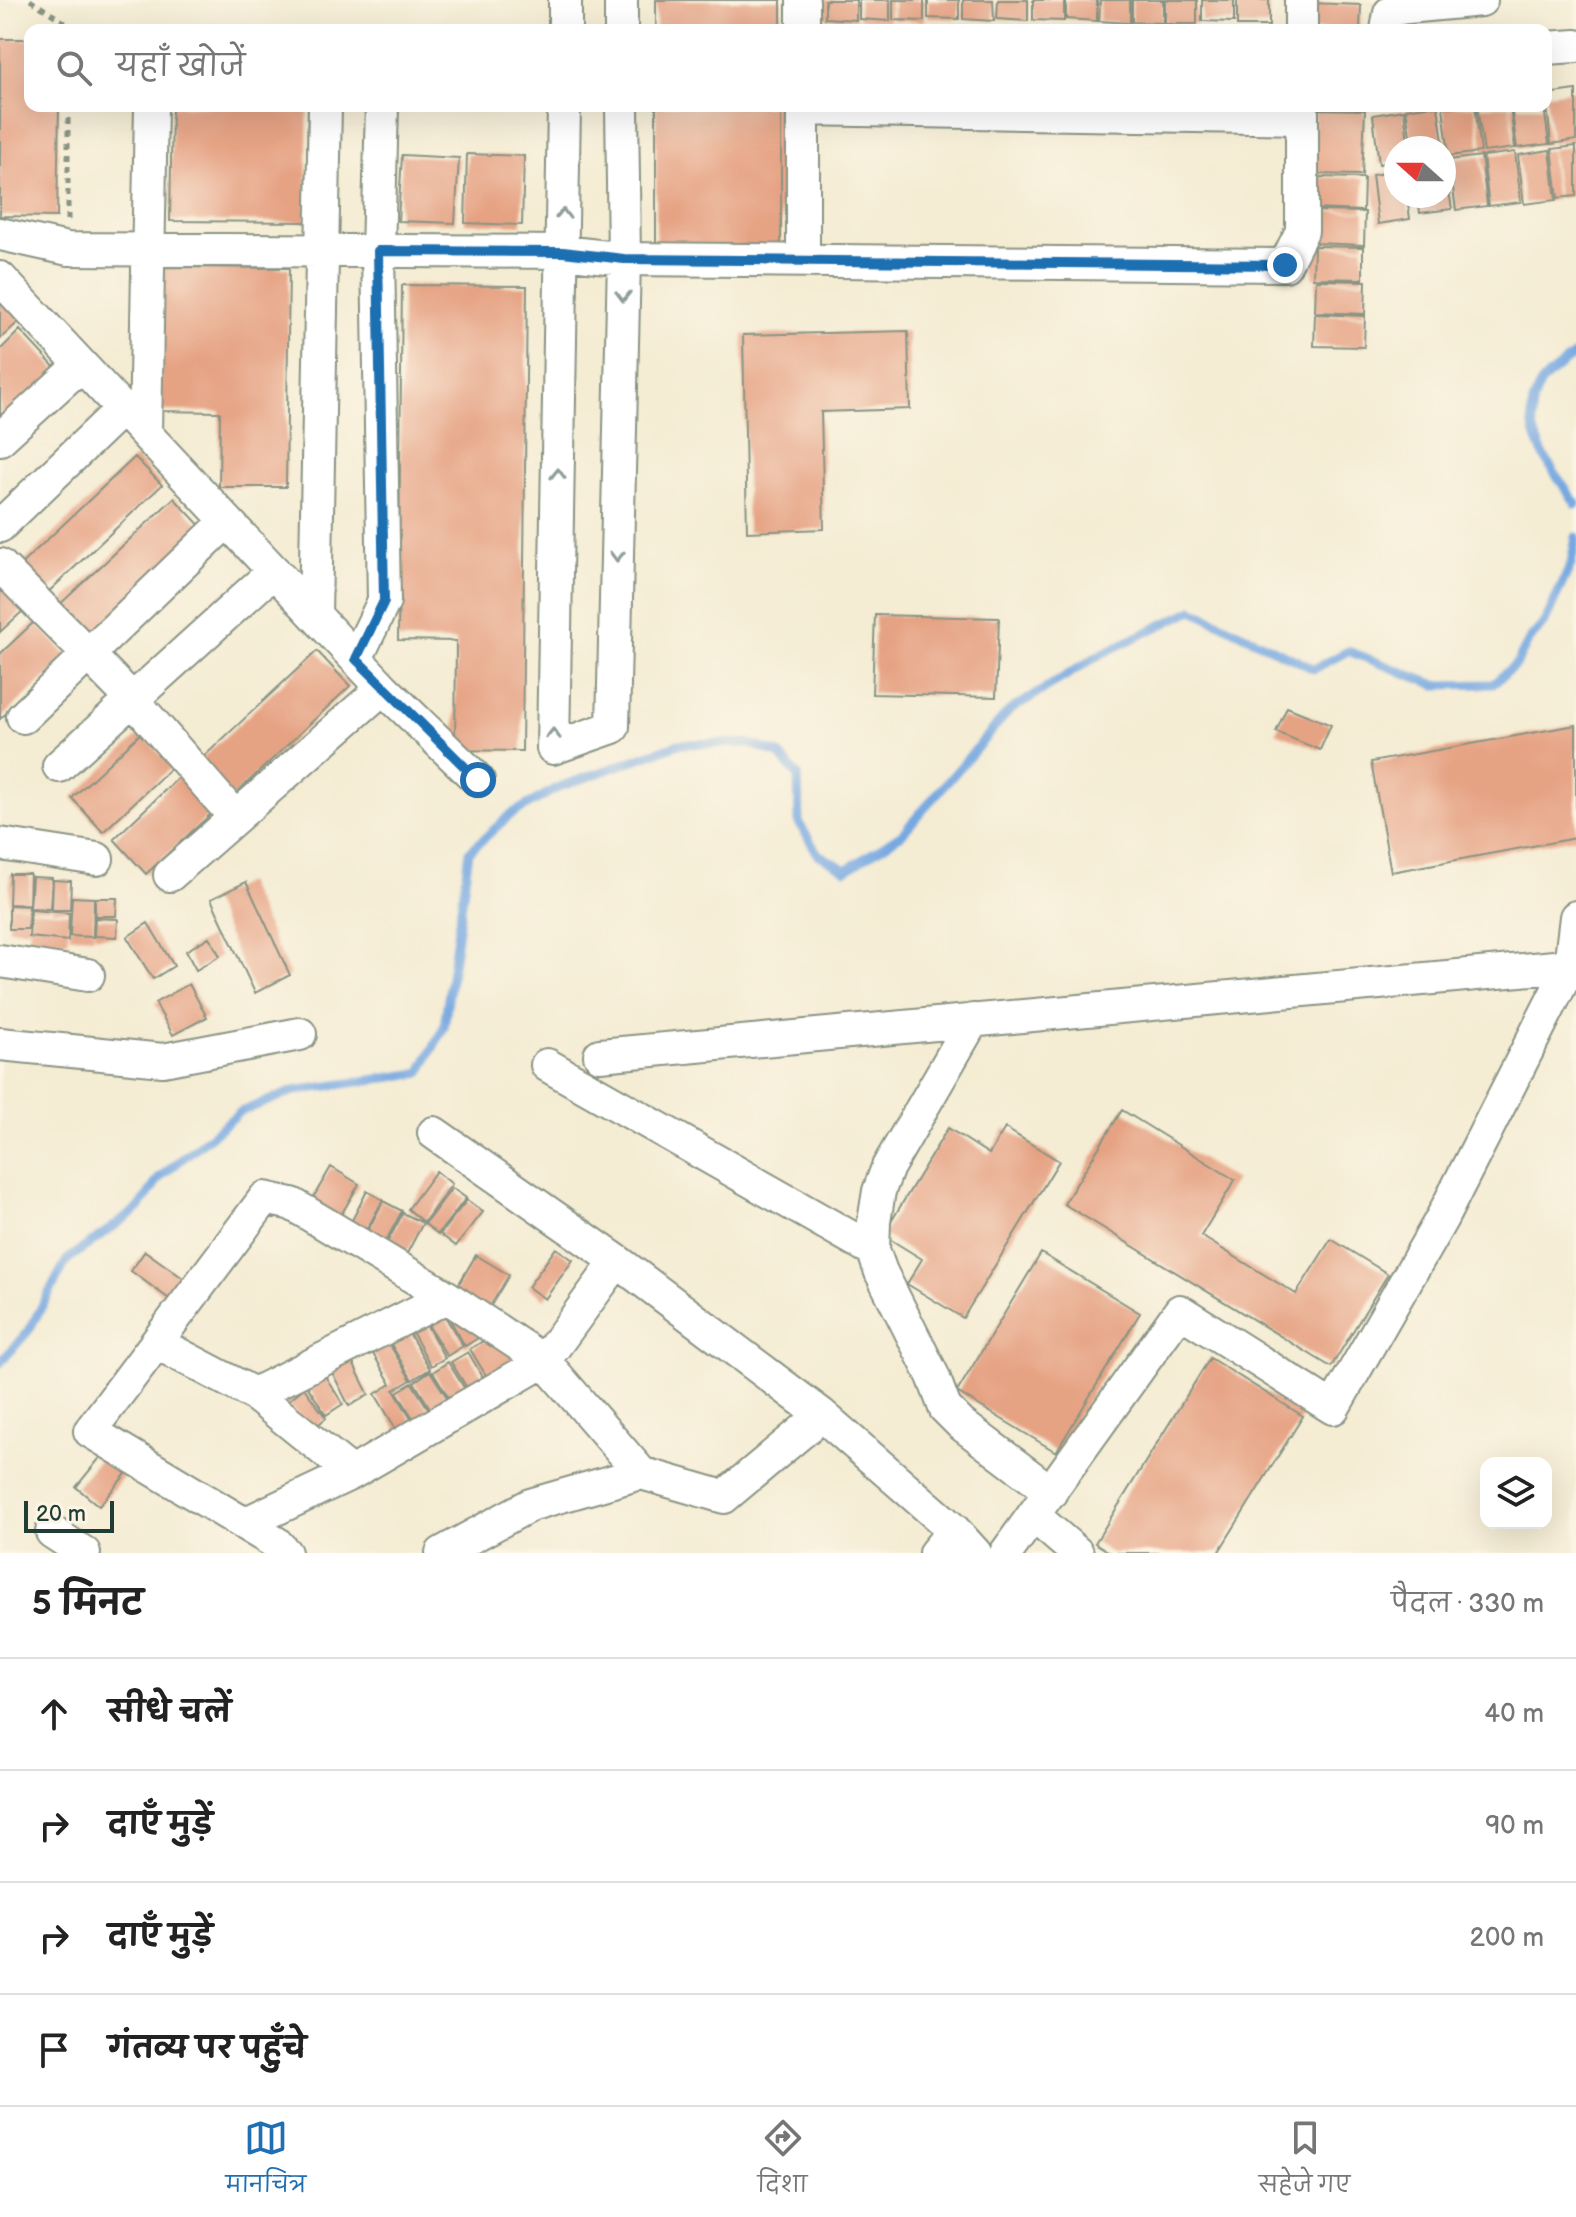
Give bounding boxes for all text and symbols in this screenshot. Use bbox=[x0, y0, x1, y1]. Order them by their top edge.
search box bbox=[24, 24, 1552, 112]
icon: search bbox=[52, 46, 96, 90]
text: यहाँ खोजें bbox=[116, 49, 245, 85]
north arrow bbox=[1384, 136, 1456, 208]
one-way arrow bbox=[554, 207, 572, 220]
route end bbox=[1267, 247, 1303, 283]
one-way arrow bbox=[614, 290, 632, 303]
one-way arrow bbox=[550, 467, 567, 480]
one-way arrow bbox=[608, 550, 626, 563]
one-way arrow bbox=[545, 727, 562, 740]
route start bbox=[460, 762, 496, 798]
map controls bbox=[1480, 1457, 1552, 1529]
button: layers bbox=[1480, 1457, 1552, 1529]
scale bar bbox=[24, 1497, 114, 1533]
text: 20 m bbox=[36, 1501, 86, 1528]
text: 5 मिनट bbox=[32, 1583, 143, 1624]
text: पैदल · 330 m bbox=[1391, 1589, 1544, 1620]
icon: ahead bbox=[32, 1692, 76, 1736]
text: सीधे चलें bbox=[108, 1695, 231, 1731]
text: 40 m bbox=[1484, 1699, 1544, 1730]
icon: right bbox=[32, 1804, 76, 1848]
text: दाएँ मुड़ें bbox=[108, 1807, 213, 1843]
text: 90 m bbox=[1485, 1811, 1544, 1842]
icon: right bbox=[32, 1916, 76, 1960]
text: दाएँ मुड़ें bbox=[108, 1919, 213, 1955]
text: 200 m bbox=[1470, 1923, 1544, 1954]
icon: arrive bbox=[32, 2028, 76, 2072]
text: गंतव्य पर पहुँचे bbox=[108, 2031, 307, 2067]
tab: मानचित्र bbox=[226, 2116, 306, 2209]
tab: दिशा bbox=[758, 2116, 807, 2209]
tab: सहेजे गए bbox=[1259, 2116, 1350, 2209]

